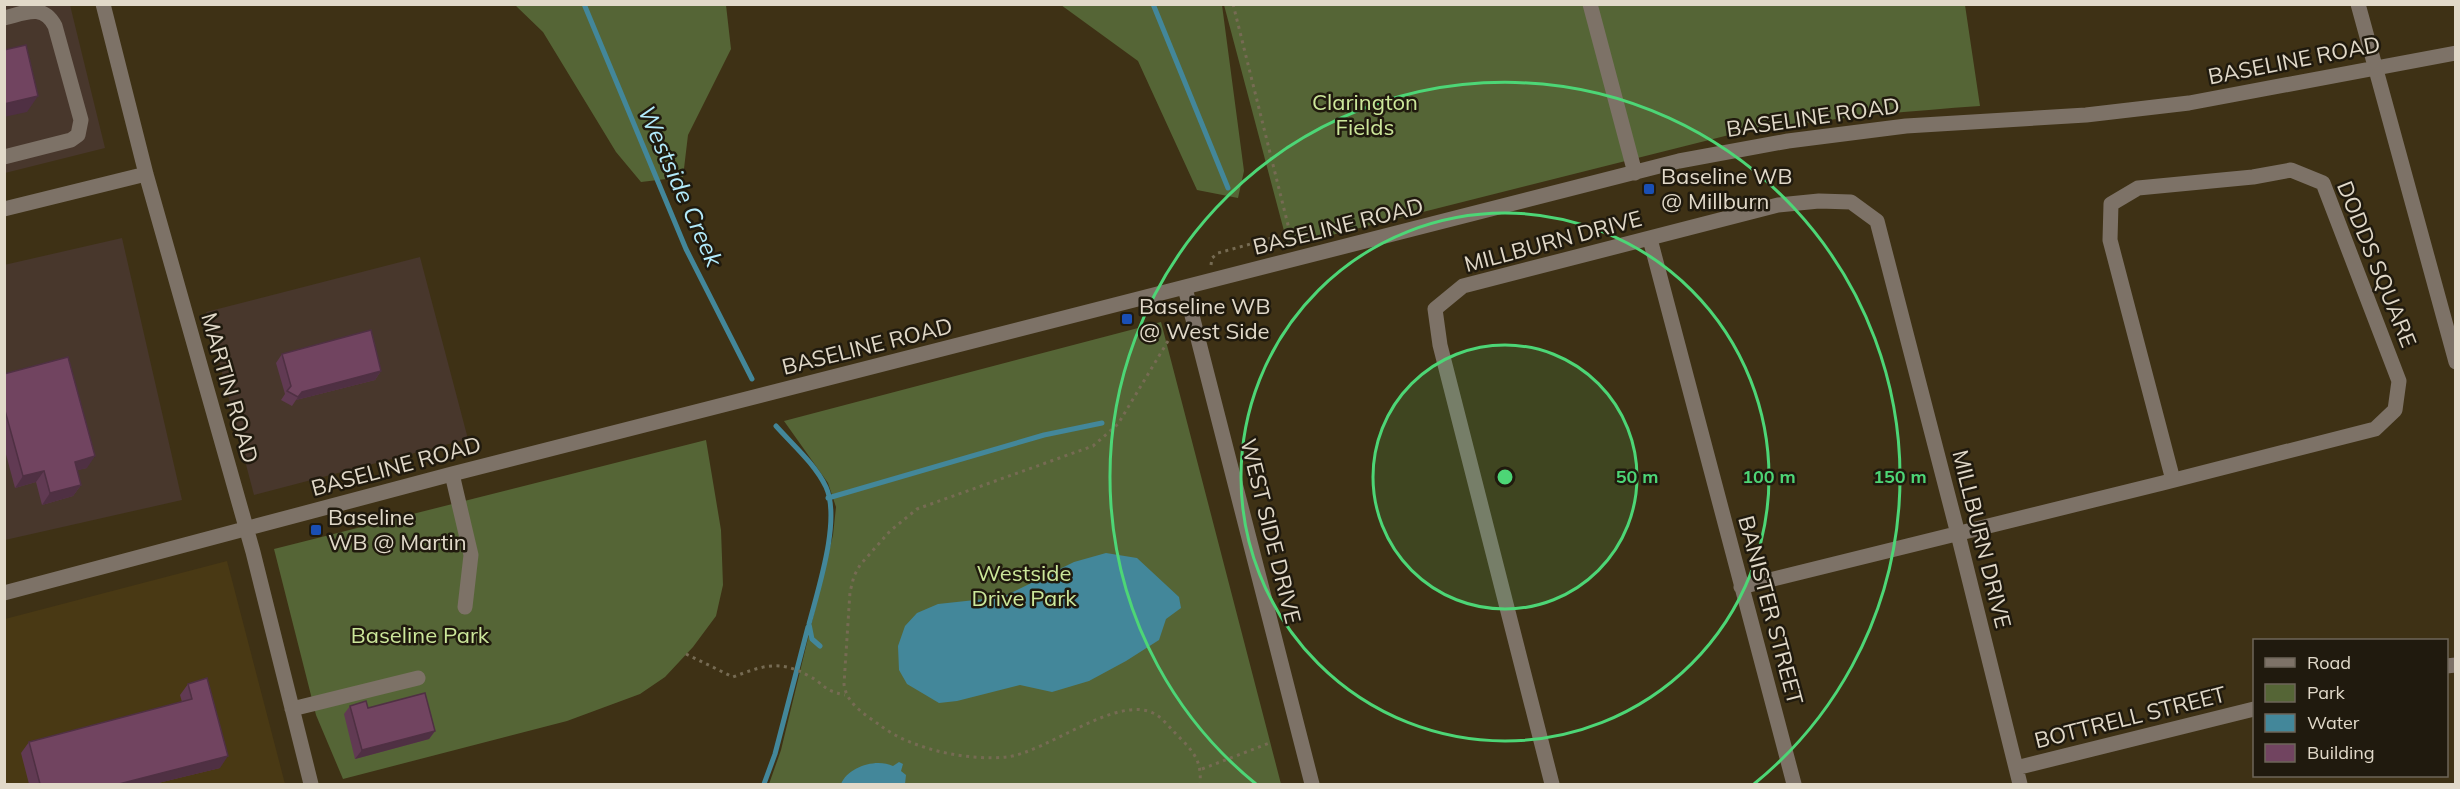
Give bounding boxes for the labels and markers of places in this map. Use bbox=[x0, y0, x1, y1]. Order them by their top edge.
place label: Baseline WB @ Millburn bbox=[1661, 162, 1793, 215]
marker: Baseline WB @ Millburn bbox=[1642, 182, 1656, 196]
place label: Baseline WB @ West Side bbox=[1139, 292, 1271, 345]
marker: Baseline WB @ West Side bbox=[1120, 312, 1134, 326]
centre of rings bbox=[1495, 467, 1515, 487]
place label: Baseline WB @ Martin bbox=[328, 503, 467, 556]
marker: Baseline WB @ Martin bbox=[309, 523, 323, 537]

